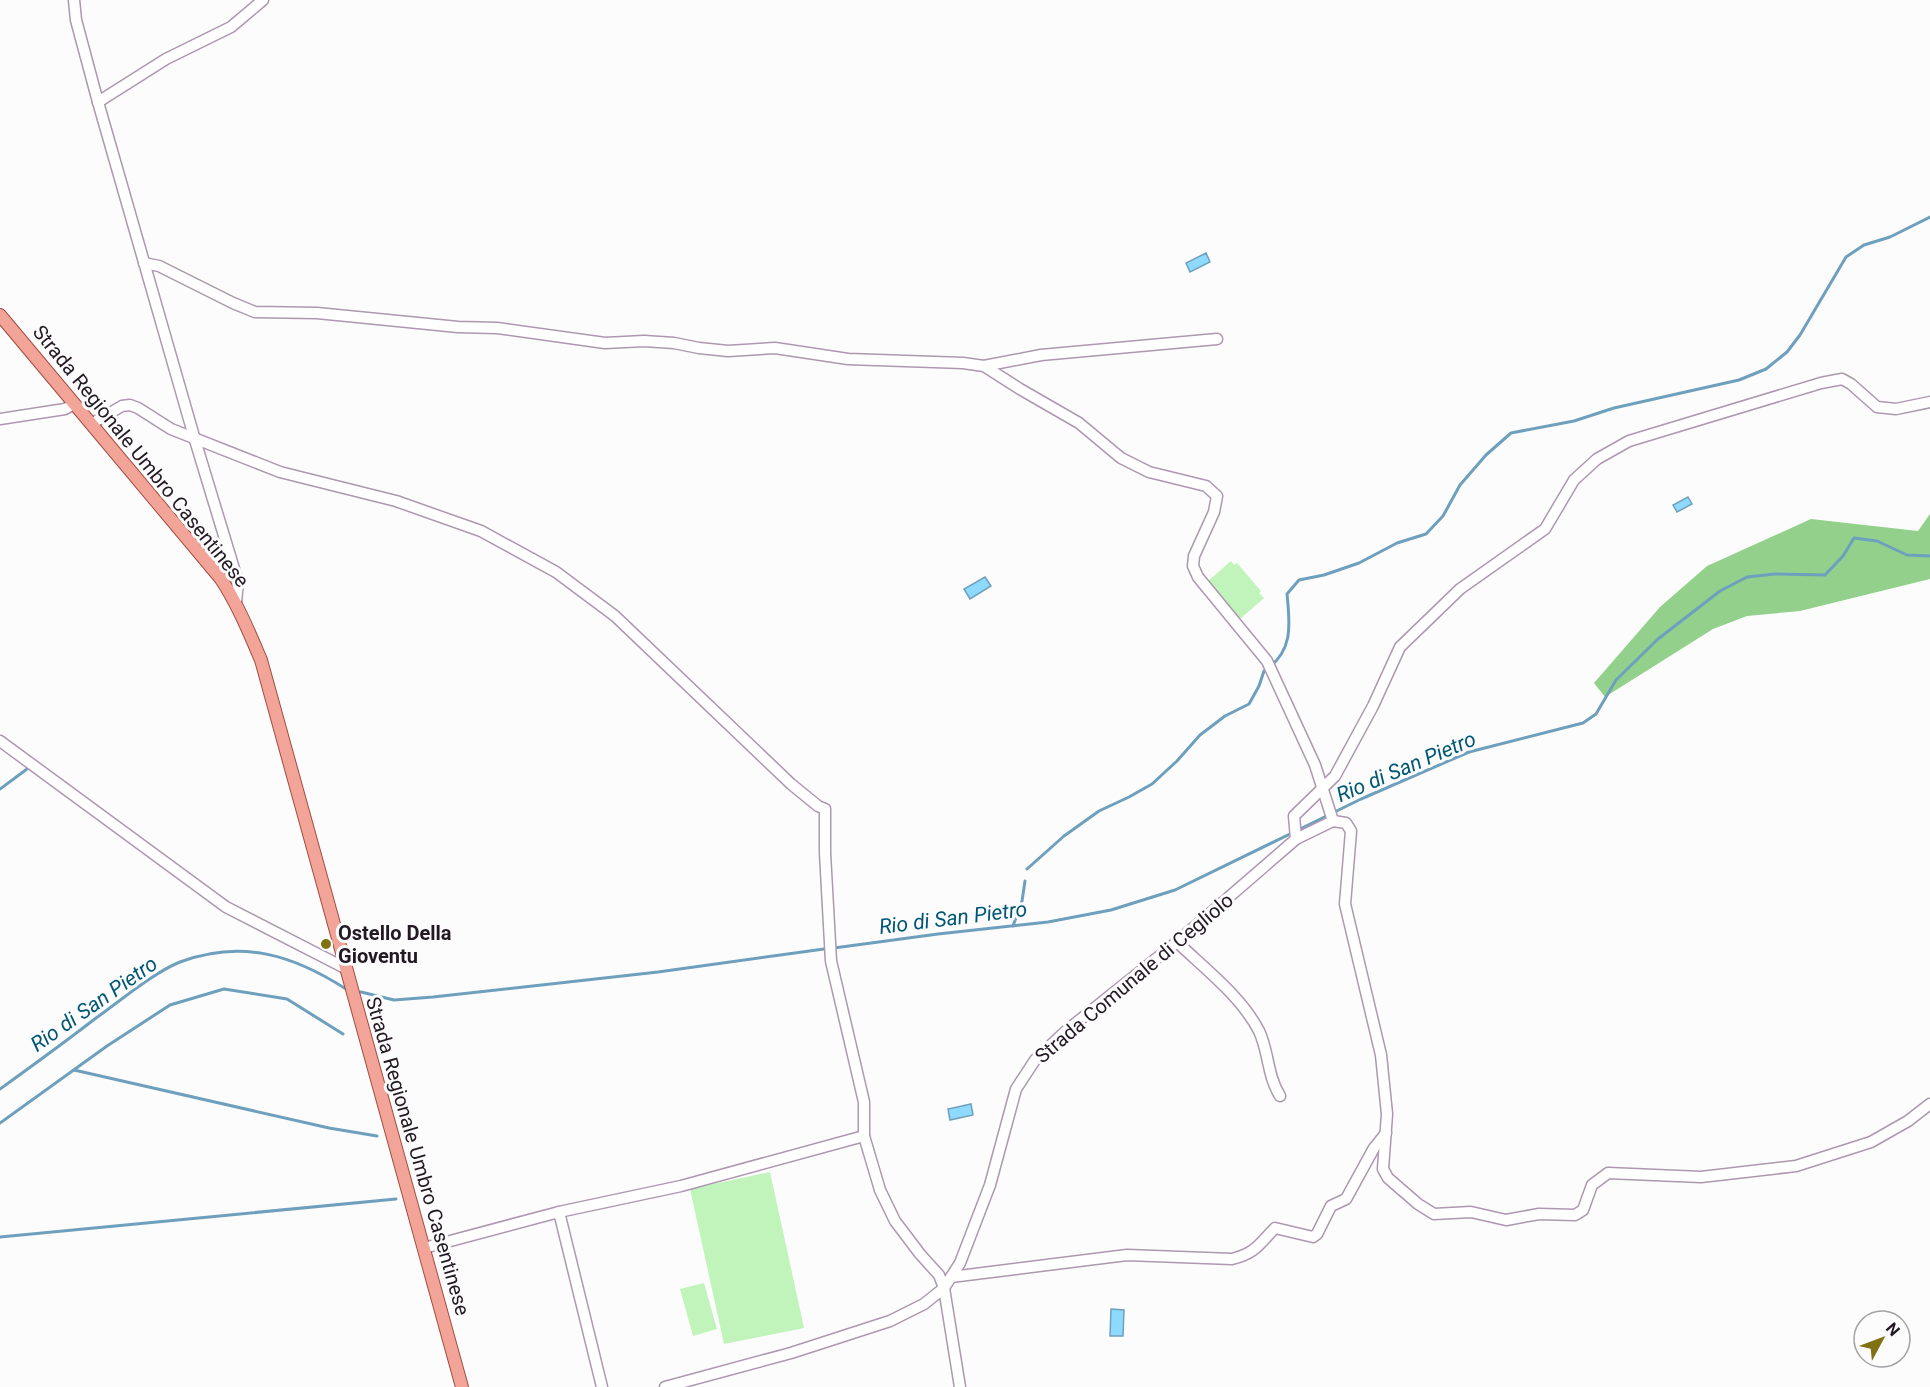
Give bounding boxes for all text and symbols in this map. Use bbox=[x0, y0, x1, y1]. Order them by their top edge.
street label: Strada Regionale Umbro Casentinese bbox=[28, 320, 254, 592]
water label: Rio di San Pietro bbox=[1333, 727, 1479, 807]
street label: Strada Comunale di Cegliolo bbox=[1030, 888, 1238, 1068]
water label: Rio di San Pietro bbox=[878, 897, 1028, 939]
place label: Ostello Della Gioventu bbox=[338, 921, 452, 968]
marker: Ostello Della Gioventu bbox=[319, 937, 333, 951]
water label: Rio di San Pietro bbox=[26, 951, 162, 1057]
street label: Strada Regionale Umbro Casentinese bbox=[361, 994, 475, 1318]
north arrow bbox=[1852, 1309, 1912, 1369]
text: N bbox=[1882, 1319, 1904, 1340]

